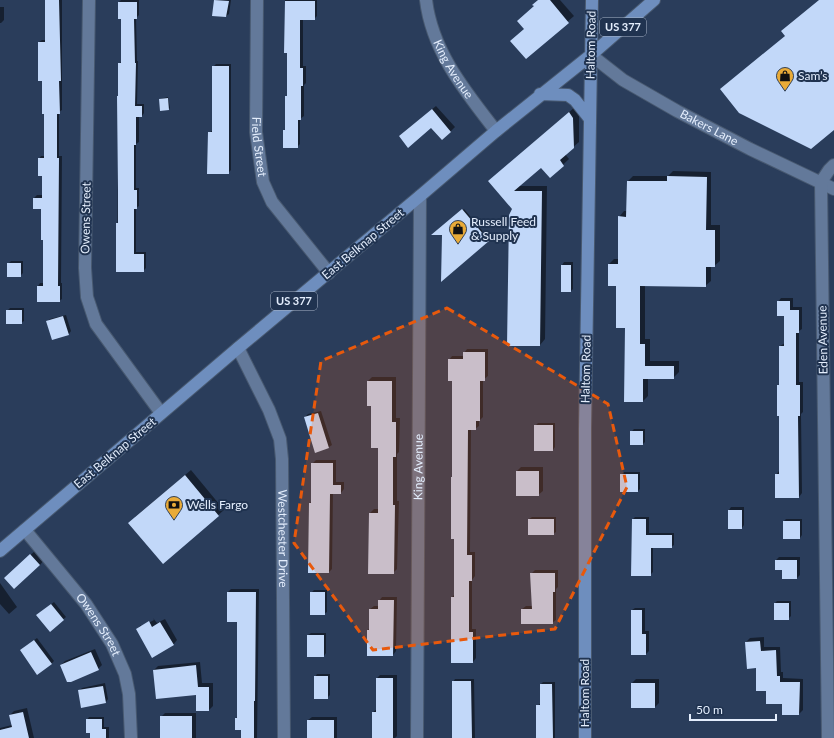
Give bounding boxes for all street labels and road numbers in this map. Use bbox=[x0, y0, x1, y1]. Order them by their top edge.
street label: Haltom Road bbox=[582, 11, 599, 79]
road number: US 377 bbox=[600, 18, 646, 36]
street label: King Avenue bbox=[430, 37, 477, 101]
street label: Bakers Lane bbox=[678, 106, 741, 149]
street label: Field Street bbox=[249, 117, 270, 178]
street label: Owens Street bbox=[77, 181, 94, 254]
street label: East Belknap Street bbox=[319, 205, 407, 282]
road number: US 377 bbox=[271, 292, 317, 310]
street label: Eden Avenue bbox=[814, 305, 831, 375]
street label: Haltom Road bbox=[577, 335, 594, 403]
street label: East Belknap Street bbox=[71, 414, 159, 491]
street label: King Avenue bbox=[410, 434, 426, 500]
street label: Westchester Drive bbox=[275, 489, 291, 588]
street label: Owens Street bbox=[73, 590, 125, 659]
street label: Haltom Road bbox=[577, 659, 592, 727]

